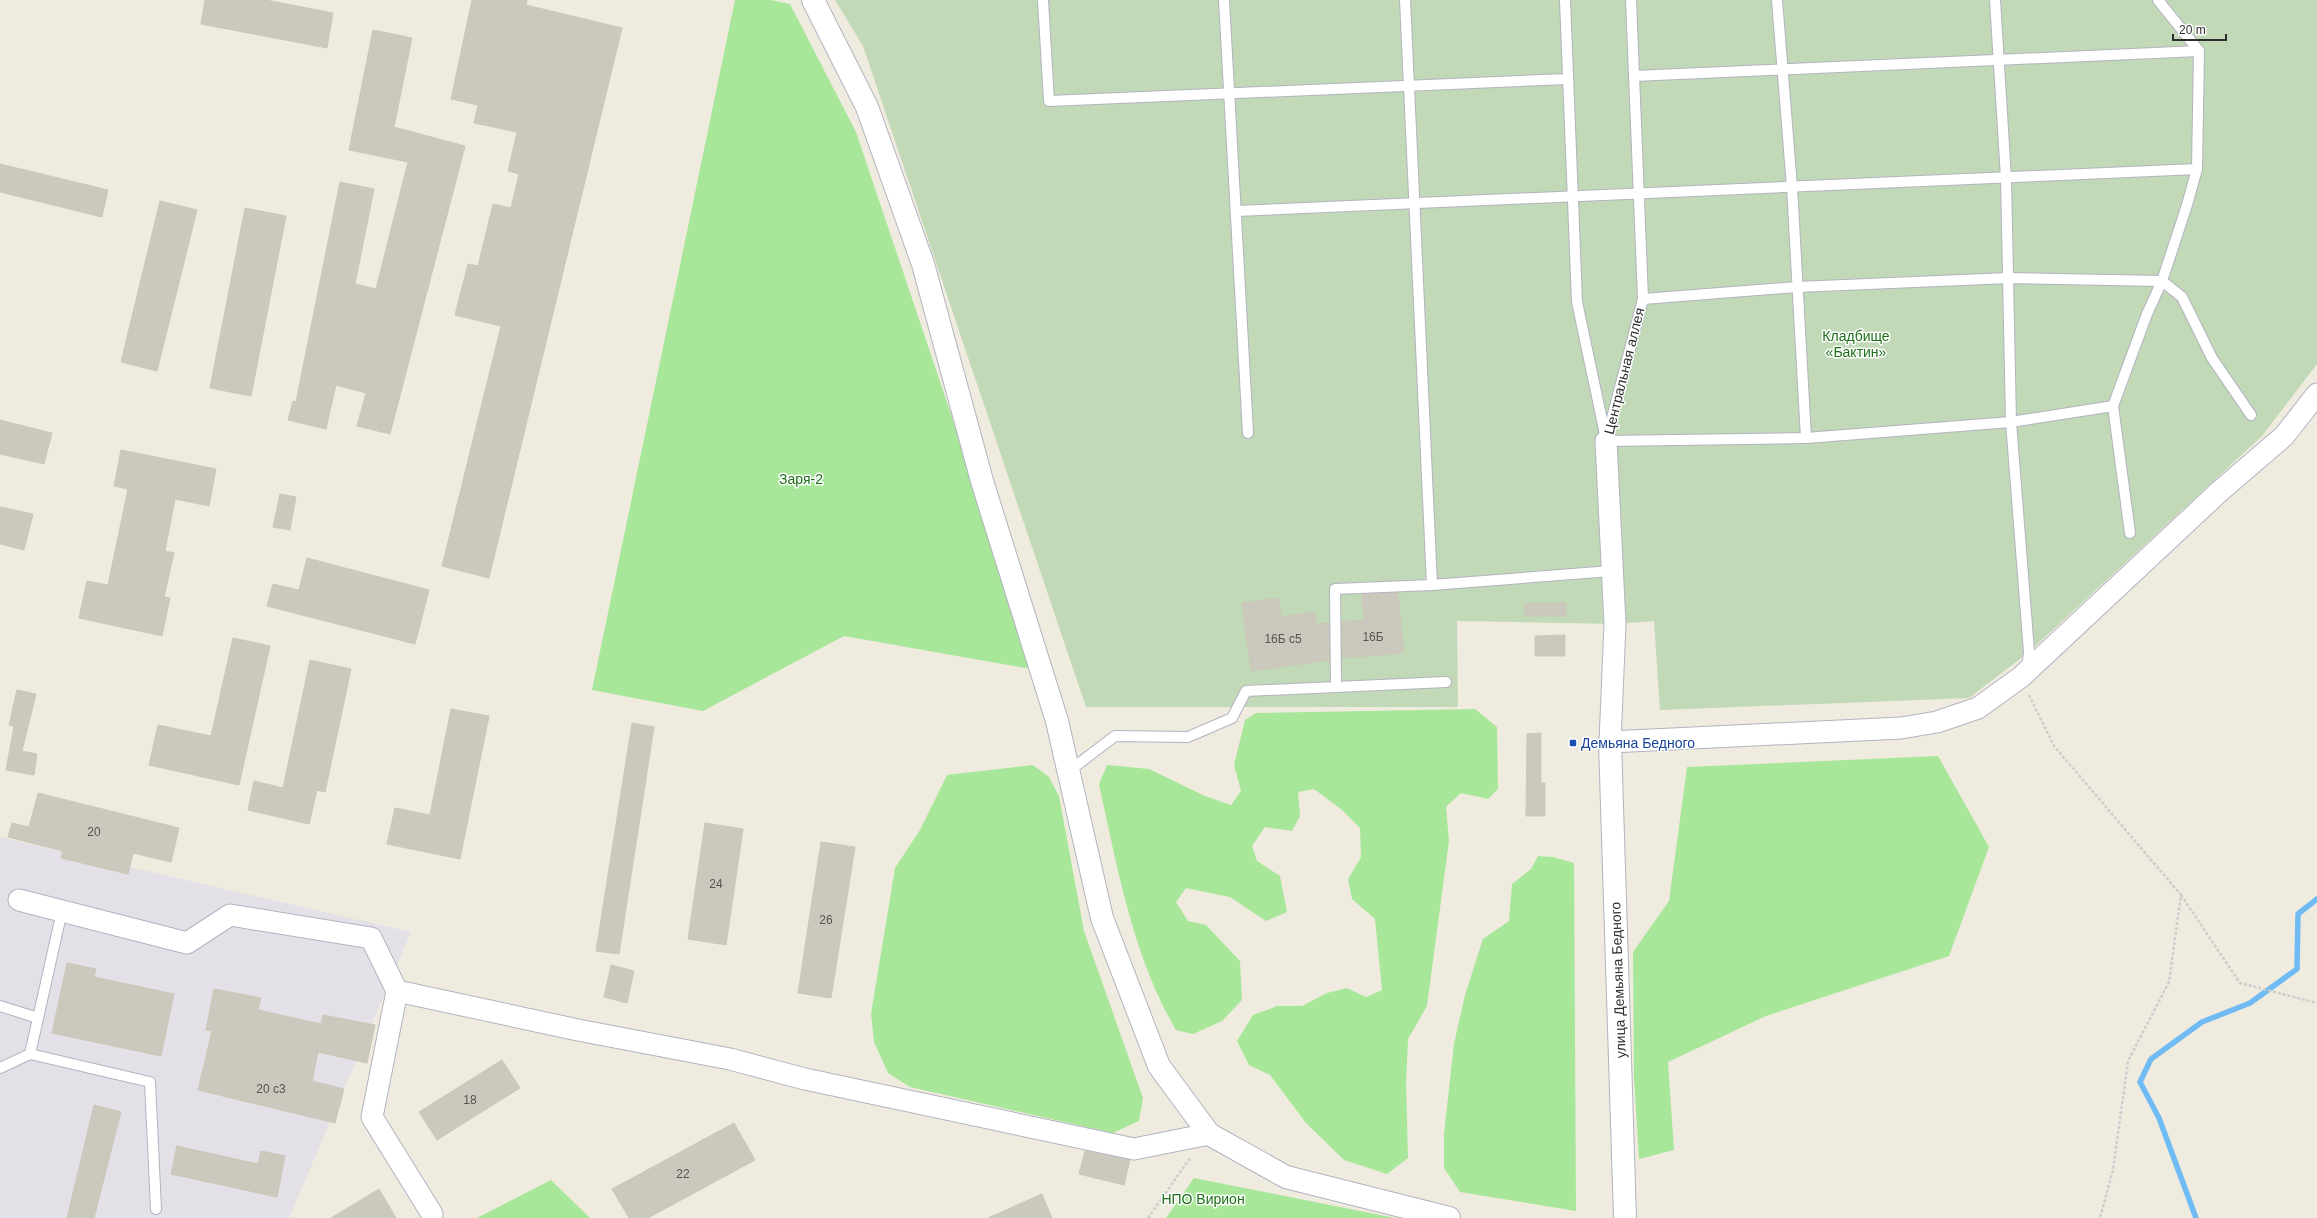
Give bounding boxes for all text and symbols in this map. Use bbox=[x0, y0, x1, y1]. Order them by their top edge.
scale bar bbox=[2173, 16, 2226, 42]
text: 20 m bbox=[2179, 23, 2206, 37]
street label: Центральная аллея bbox=[1601, 306, 1647, 436]
park label: Кладбище «Бактин» bbox=[1822, 328, 1890, 360]
park label: Заря-2 bbox=[779, 471, 823, 487]
house number: 16Б bbox=[1362, 630, 1384, 644]
house number: 16Б с5 bbox=[1264, 632, 1302, 646]
place label: Демьяна Бедного bbox=[1581, 735, 1695, 751]
marker: Демьяна Бедного bbox=[1568, 738, 1578, 748]
house number: 20 bbox=[87, 825, 101, 839]
house number: 24 bbox=[709, 877, 723, 891]
street label: улица Демьяна Бедного bbox=[1607, 901, 1629, 1058]
house number: 26 bbox=[819, 913, 833, 927]
house number: 20 с3 bbox=[256, 1082, 286, 1096]
house number: 18 bbox=[463, 1093, 477, 1107]
house number: 22 bbox=[676, 1167, 690, 1181]
park label: НПО Вирион bbox=[1161, 1191, 1245, 1207]

